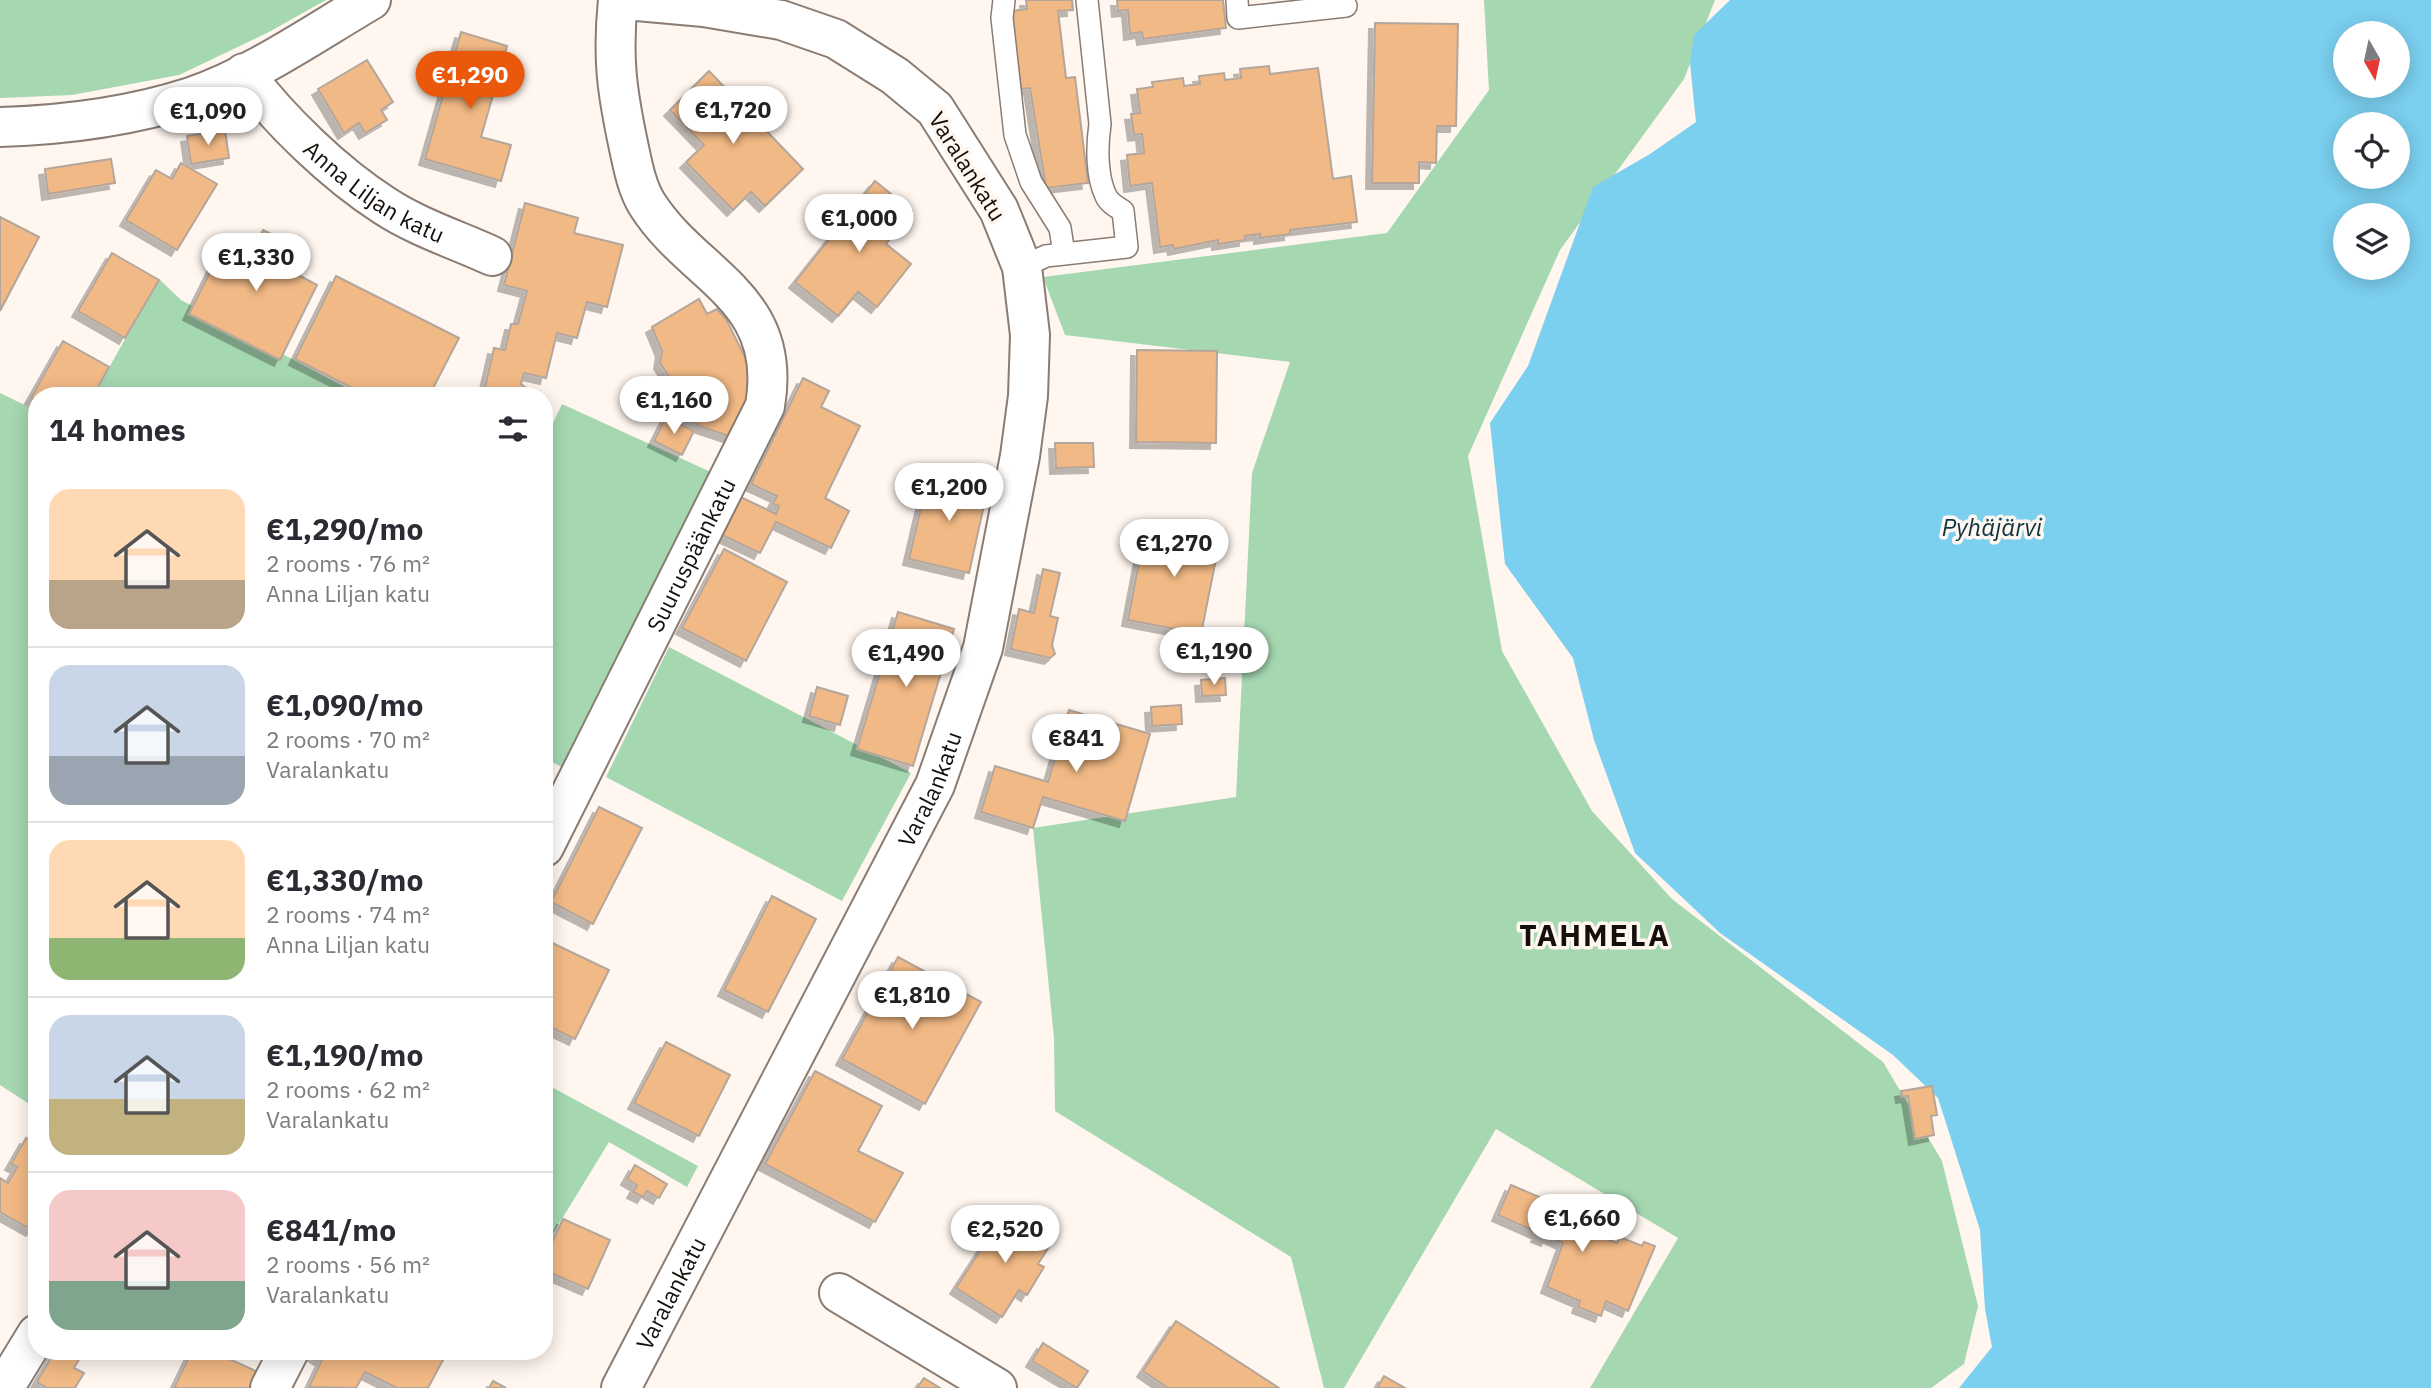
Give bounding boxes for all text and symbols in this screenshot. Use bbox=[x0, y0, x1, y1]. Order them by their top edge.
north arrow bbox=[2333, 21, 2410, 98]
map controls bbox=[2333, 21, 2410, 280]
pin: €1,290 bbox=[413, 52, 527, 111]
text: €1,290 bbox=[432, 59, 508, 89]
pin: €1,720 bbox=[676, 86, 790, 146]
pin: €1,090 bbox=[151, 88, 265, 147]
text: €1,720 bbox=[695, 94, 771, 124]
text: €1,090 bbox=[170, 95, 246, 125]
street label: Varalankatu bbox=[923, 106, 1013, 226]
button: locate bbox=[2333, 112, 2410, 189]
street label: Anna Liljan katu bbox=[298, 133, 449, 249]
pin: €1,000 bbox=[802, 194, 916, 254]
text: €1,000 bbox=[821, 202, 897, 232]
button: layers bbox=[2333, 203, 2410, 280]
pin: €1,330 bbox=[199, 233, 313, 293]
text: €1,330 bbox=[218, 241, 294, 271]
pin: €1,160 bbox=[617, 376, 731, 436]
text: €1,160 bbox=[636, 384, 712, 414]
text: 14 homes bbox=[49, 410, 186, 449]
icon: filters bbox=[494, 410, 532, 448]
pin: €1,200 bbox=[892, 463, 1006, 523]
text: €1,200 bbox=[911, 471, 987, 501]
street label: Suuruspäänkatu bbox=[639, 473, 742, 637]
text: €1,290/mo bbox=[266, 509, 423, 548]
water label: Pyhäjärvi bbox=[1942, 511, 2043, 543]
icon: home bbox=[105, 517, 189, 601]
pin: €1,270 bbox=[1117, 520, 1231, 579]
text: €1,270 bbox=[1136, 527, 1212, 557]
text: 2 rooms · 76 m² bbox=[266, 548, 430, 578]
text: Anna Liljan katu bbox=[266, 578, 430, 608]
pin: €1,190 bbox=[1157, 628, 1271, 687]
pin: €1,490 bbox=[849, 630, 963, 689]
text: €1,190 bbox=[1176, 635, 1252, 665]
text: €1,490 bbox=[868, 637, 944, 667]
text: €1,090/mo bbox=[266, 685, 423, 724]
icon: home bbox=[105, 693, 189, 777]
pin: €841 bbox=[1035, 714, 1117, 774]
text: €841 bbox=[1048, 722, 1104, 752]
text: 2 rooms · 70 m² bbox=[266, 724, 430, 754]
street label: Varalankatu bbox=[890, 727, 968, 852]
text: Varalankatu bbox=[266, 754, 389, 784]
text: €1,330/mo bbox=[266, 860, 423, 899]
icon: home bbox=[105, 868, 189, 952]
text: 2 rooms · 74 m² bbox=[266, 899, 430, 929]
district label: TAHMELA bbox=[1519, 915, 1671, 954]
text: Anna Liljan katu bbox=[266, 929, 430, 959]
pin: €1,810 bbox=[855, 972, 969, 1031]
text: €1,810 bbox=[874, 979, 950, 1009]
text: €1,190/mo bbox=[266, 1035, 423, 1074]
icon: home bbox=[105, 1043, 189, 1127]
text: 2 rooms · 62 m² bbox=[266, 1074, 430, 1104]
text: Varalankatu bbox=[266, 1104, 389, 1134]
pin: €1,660 bbox=[1525, 1194, 1639, 1254]
text: €1,660 bbox=[1544, 1202, 1620, 1232]
pin: €2,520 bbox=[948, 1206, 1062, 1265]
text: €841/mo bbox=[266, 1210, 396, 1249]
text: €2,520 bbox=[967, 1213, 1043, 1243]
icon: home bbox=[105, 1218, 189, 1302]
street label: Varalankatu bbox=[629, 1231, 712, 1355]
text: 2 rooms · 56 m² bbox=[266, 1249, 430, 1279]
text: Varalankatu bbox=[266, 1279, 389, 1309]

